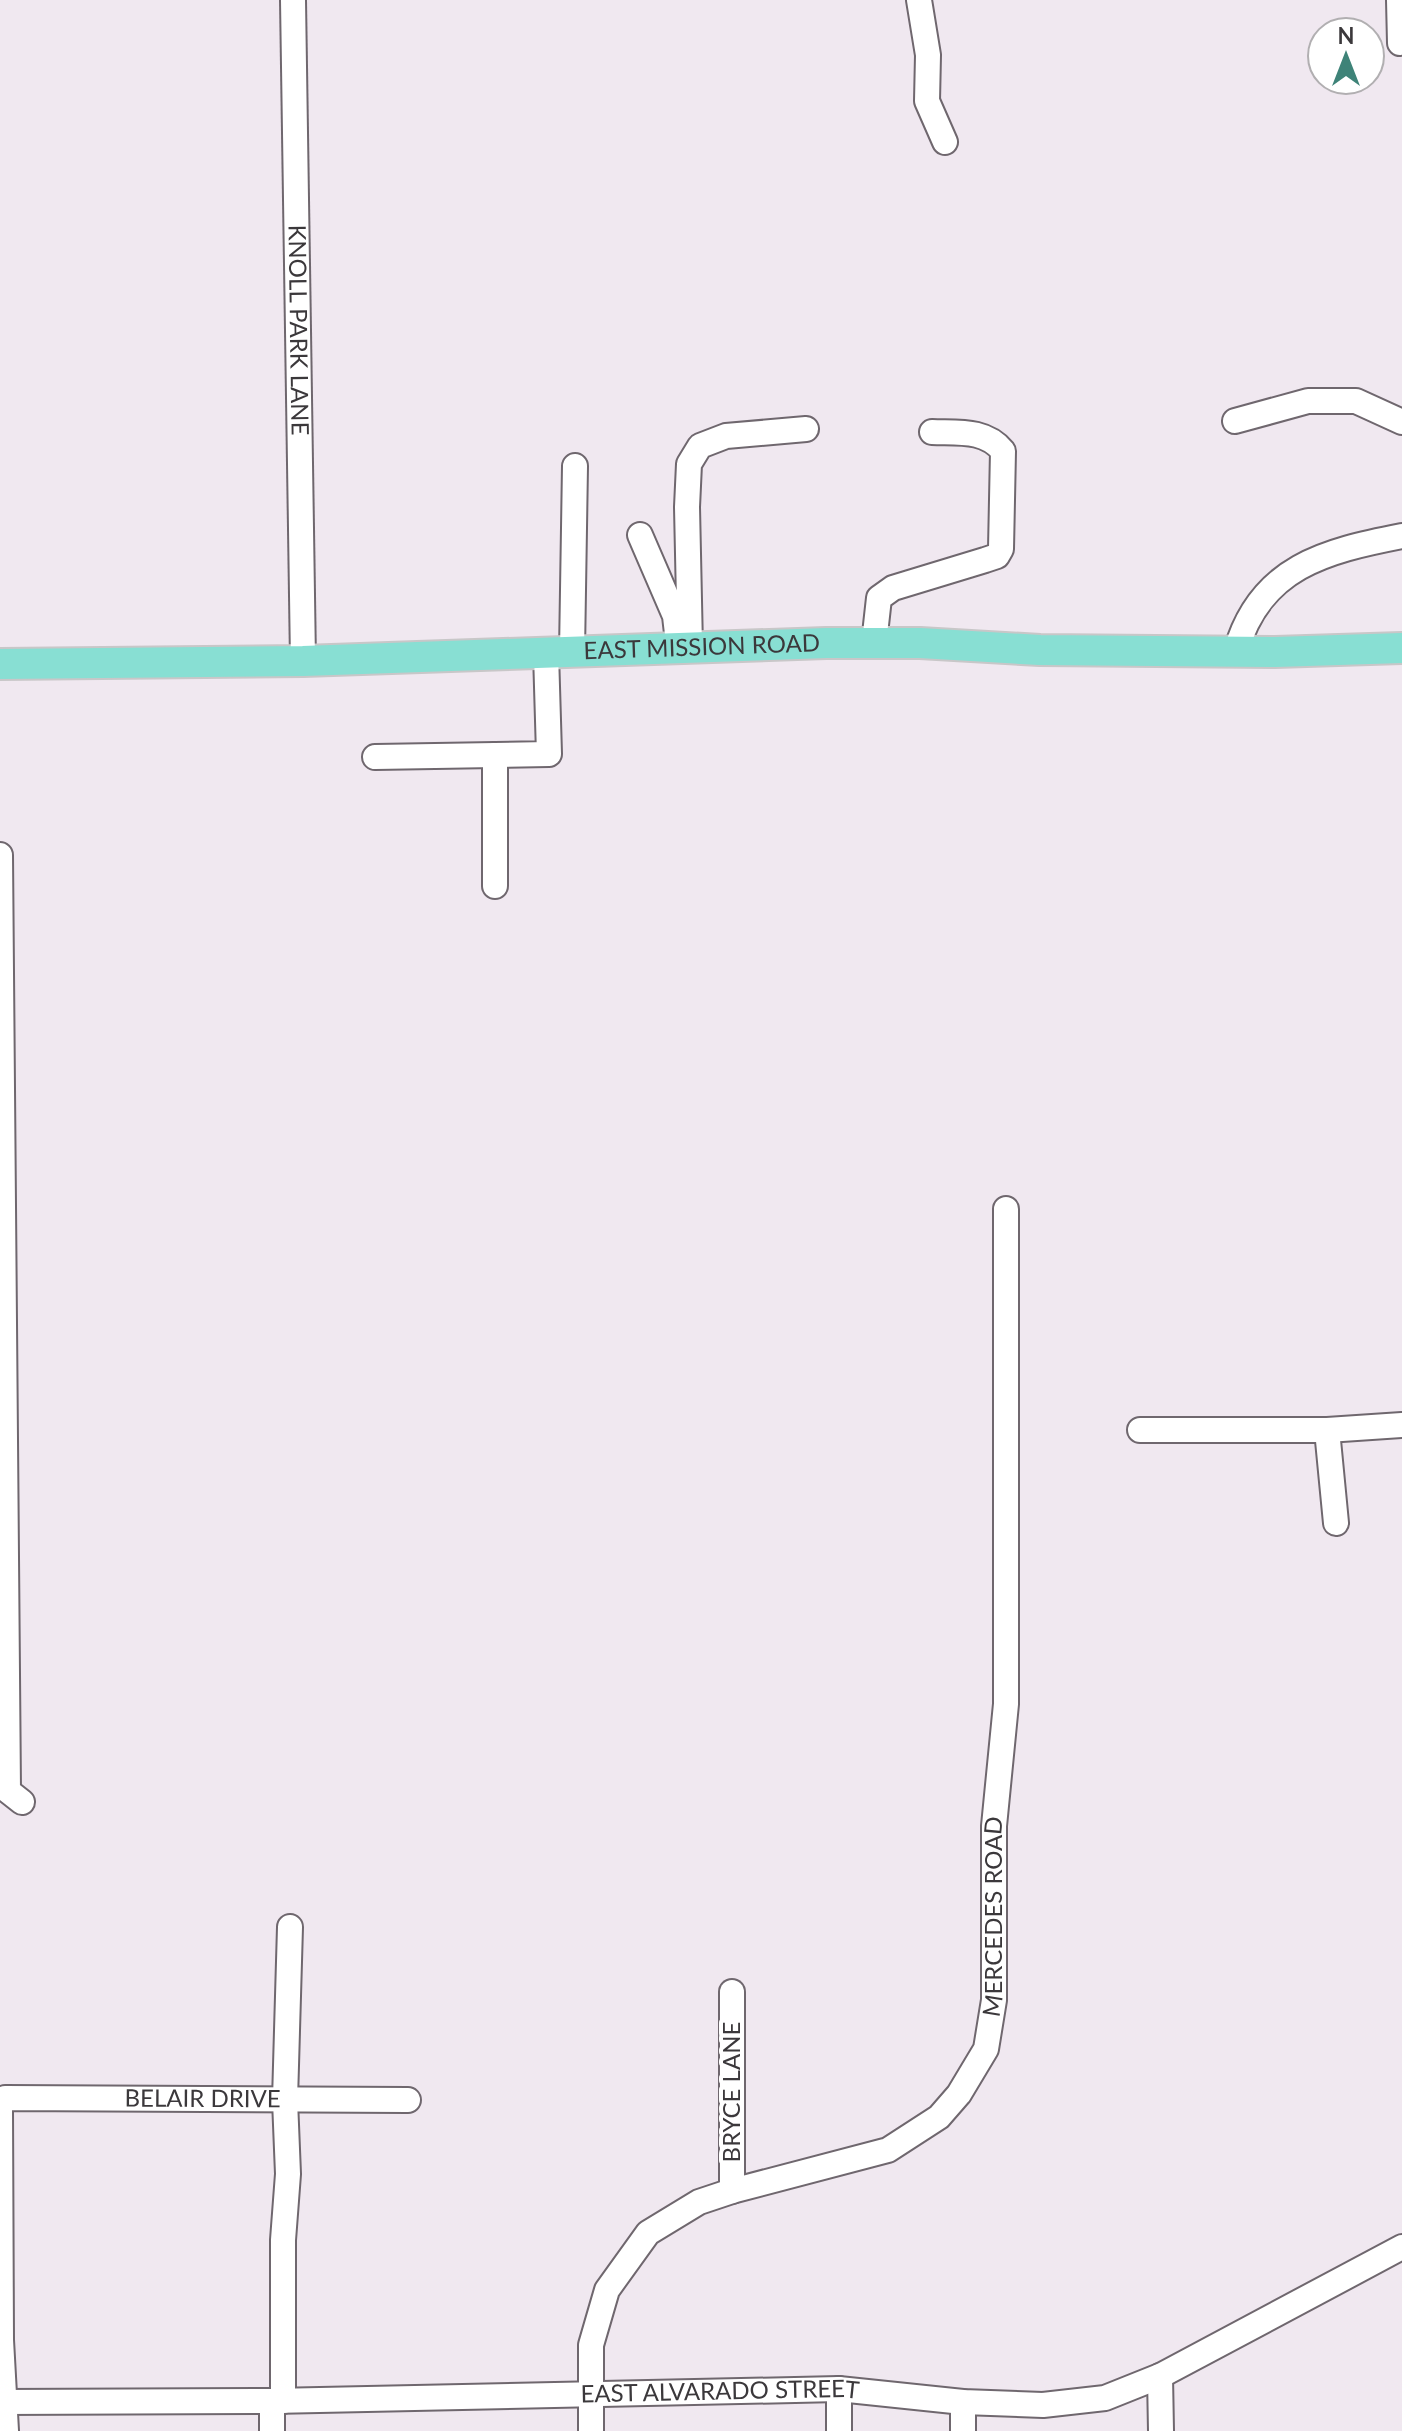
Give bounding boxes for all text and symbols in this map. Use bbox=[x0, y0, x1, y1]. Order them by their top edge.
north arrow bbox=[1306, 16, 1386, 96]
text: N bbox=[1338, 22, 1354, 49]
street label: KNOLL PARK LANE bbox=[283, 224, 316, 436]
street label: EAST MISSION ROAD bbox=[583, 627, 820, 664]
street label: MERCEDES ROAD bbox=[975, 1815, 1008, 2019]
street label: BRYCE LANE bbox=[716, 2022, 745, 2162]
street label: BELAIR DRIVE bbox=[124, 2083, 281, 2112]
street label: EAST ALVARADO STREET bbox=[580, 2373, 861, 2407]

